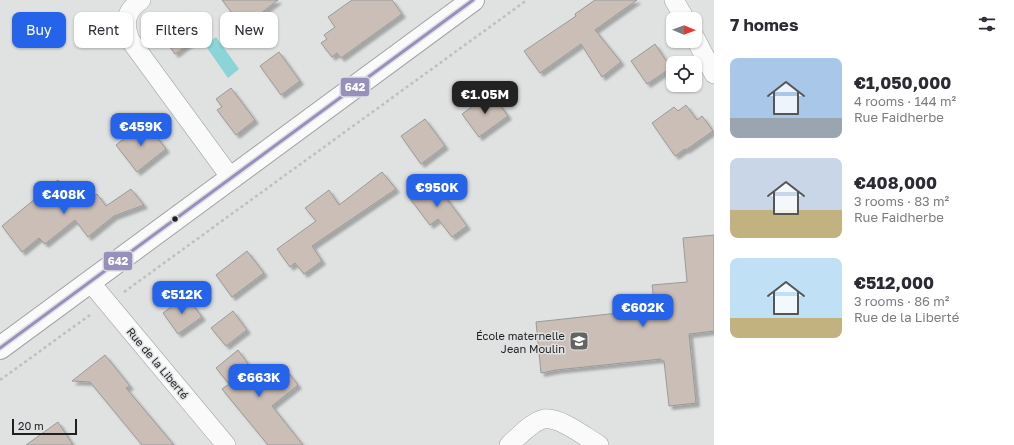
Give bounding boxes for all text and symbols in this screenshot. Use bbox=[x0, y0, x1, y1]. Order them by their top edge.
chip: Buy bbox=[12, 12, 66, 48]
chip: Rent bbox=[74, 12, 133, 48]
chip: Filters bbox=[141, 12, 212, 48]
chip: New bbox=[220, 12, 278, 48]
north arrow bbox=[666, 12, 702, 48]
map controls bbox=[666, 12, 702, 92]
icon: filters bbox=[976, 13, 998, 35]
text: 7 homes bbox=[730, 14, 798, 35]
button: locate bbox=[666, 56, 702, 92]
text: €1,050,000 bbox=[854, 72, 951, 93]
icon: home bbox=[762, 74, 810, 122]
line badge: 642 bbox=[340, 77, 370, 97]
text: 642 bbox=[345, 80, 366, 93]
pin: €1.05M bbox=[452, 81, 518, 115]
text: €1.05M bbox=[461, 86, 509, 102]
text: 4 rooms · 144 m² bbox=[854, 93, 956, 109]
text: Rue Faidherbe bbox=[854, 109, 944, 125]
pin: €459K bbox=[113, 113, 169, 147]
text: €459K bbox=[120, 118, 162, 134]
text: €408,000 bbox=[854, 172, 937, 193]
pin: €950K bbox=[409, 174, 465, 208]
icon: home bbox=[762, 174, 810, 222]
text: €950K bbox=[415, 179, 459, 195]
pin: €408K bbox=[36, 181, 92, 215]
text: €408K bbox=[42, 186, 86, 202]
text: 3 rooms · 83 m² bbox=[854, 193, 949, 209]
text: Rue Faidherbe bbox=[854, 209, 944, 225]
unlabelled marker bbox=[170, 214, 180, 224]
line badge: 642 bbox=[103, 251, 133, 271]
text: 642 bbox=[108, 254, 129, 267]
text: €512,000 bbox=[854, 272, 934, 293]
icon: home bbox=[762, 274, 810, 322]
pin: €512K bbox=[154, 281, 210, 315]
text: €512K bbox=[161, 286, 203, 302]
text: 3 rooms · 86 m² bbox=[854, 293, 949, 309]
pin: €602K bbox=[615, 294, 671, 328]
text: €602K bbox=[621, 299, 665, 315]
text: Rue de la Liberté bbox=[854, 309, 959, 325]
street label: Rue de la Liberté bbox=[124, 325, 192, 401]
place label: École maternelle Jean Moulin bbox=[476, 329, 565, 355]
school or university icon: École maternelle Jean Moulin bbox=[568, 330, 590, 352]
pin: €663K bbox=[231, 364, 287, 398]
text: €663K bbox=[237, 369, 281, 385]
scale bar bbox=[12, 417, 77, 436]
text: 20 m bbox=[18, 419, 44, 432]

